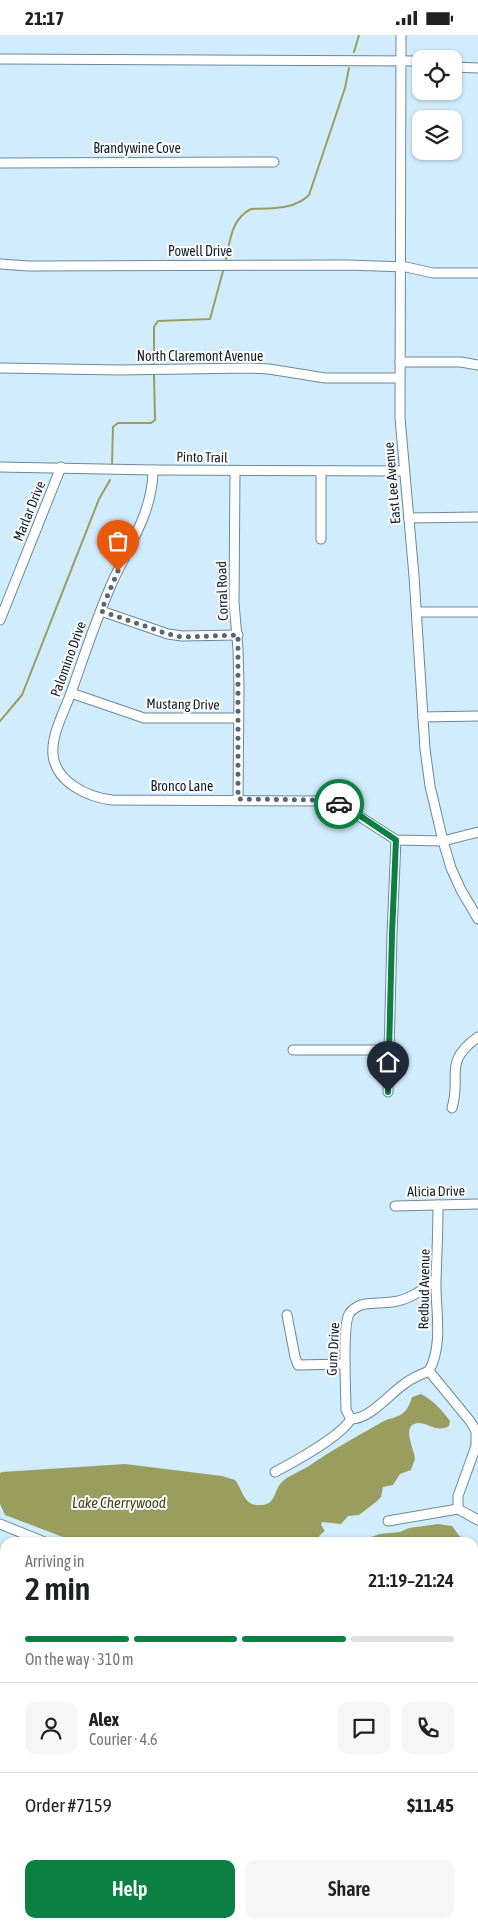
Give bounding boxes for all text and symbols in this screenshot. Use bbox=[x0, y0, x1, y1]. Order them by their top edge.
text: 21:17 bbox=[25, 7, 64, 29]
map controls bbox=[412, 50, 462, 160]
button: locate bbox=[412, 50, 462, 100]
button: layers bbox=[412, 110, 462, 160]
street label: Brandywine Cove bbox=[93, 140, 181, 156]
street label: Powell Drive bbox=[168, 243, 232, 259]
street label: North Claremont Avenue bbox=[137, 348, 263, 364]
street label: East Lee Avenue bbox=[380, 441, 404, 525]
street label: Pinto Trail bbox=[176, 449, 228, 465]
street label: Marlar Drive bbox=[10, 479, 48, 543]
pin bbox=[97, 520, 139, 571]
icon: bag bbox=[104, 527, 132, 555]
street label: Corral Road bbox=[213, 561, 231, 621]
street label: Palomino Drive bbox=[47, 619, 89, 699]
street label: Mustang Drive bbox=[146, 695, 220, 713]
street label: Bronco Lane bbox=[151, 778, 213, 794]
courier bbox=[314, 779, 364, 829]
icon: car bbox=[325, 790, 353, 818]
pin bbox=[367, 1041, 409, 1092]
icon: home bbox=[374, 1048, 402, 1076]
street label: Alicia Drive bbox=[407, 1182, 465, 1200]
street label: Redbud Avenue bbox=[415, 1249, 433, 1329]
street label: Gum Drive bbox=[324, 1322, 342, 1376]
water label: Lake Cherrywood bbox=[72, 1494, 166, 1511]
text: Arriving in bbox=[25, 1552, 85, 1570]
text: 21:19–21:24 bbox=[368, 1569, 454, 1591]
text: 2 min bbox=[25, 1570, 90, 1607]
text: On the way · 310 m bbox=[25, 1650, 134, 1668]
button: person bbox=[25, 1702, 77, 1754]
button: chat bbox=[338, 1702, 390, 1754]
button: phone bbox=[402, 1702, 454, 1754]
text: Alex bbox=[89, 1708, 119, 1730]
text: Courier · 4.6 bbox=[89, 1730, 158, 1748]
text: Order #7159 bbox=[25, 1794, 112, 1816]
text: $11.45 bbox=[407, 1794, 454, 1816]
button: Help bbox=[25, 1860, 235, 1918]
button: Share bbox=[245, 1860, 454, 1918]

